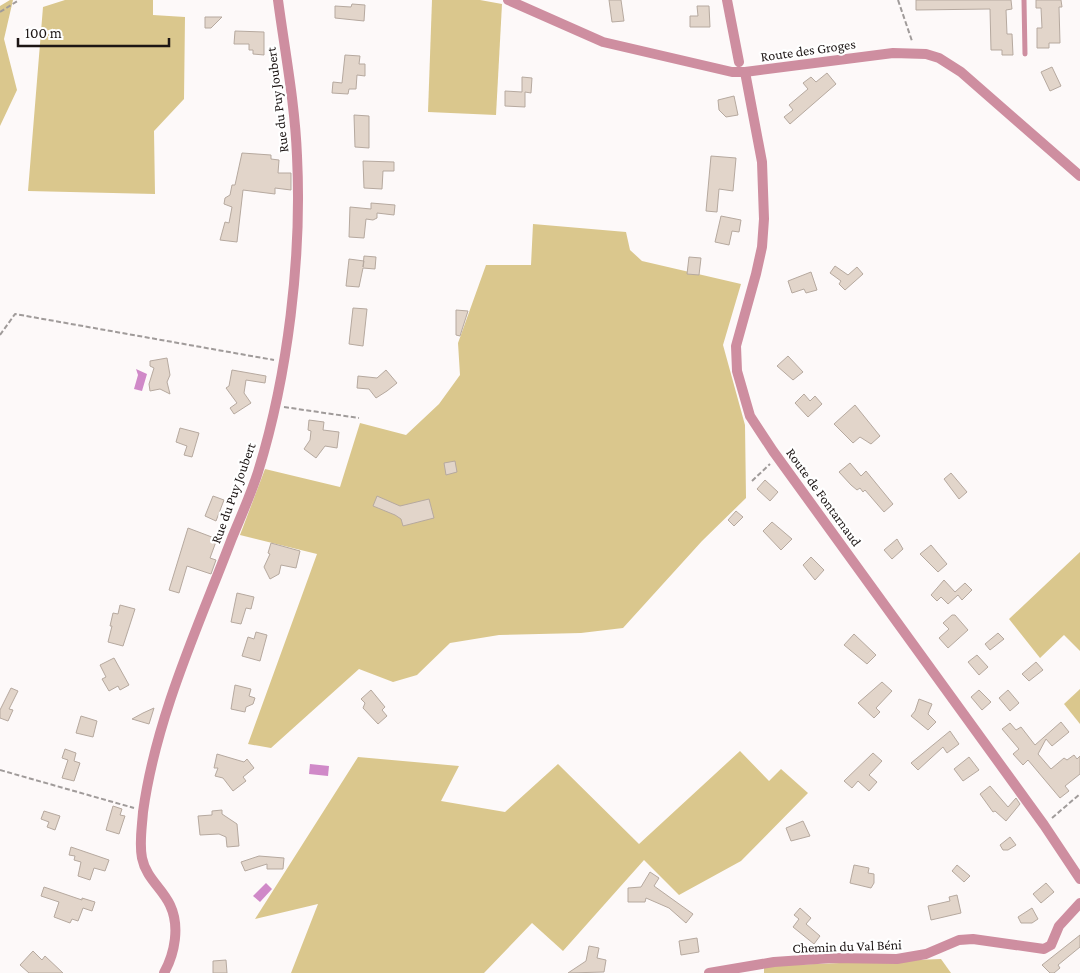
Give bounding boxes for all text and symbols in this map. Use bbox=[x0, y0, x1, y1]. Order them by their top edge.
scale bar bbox=[18, 15, 169, 47]
text: 100 m bbox=[25, 25, 62, 41]
street label: Route des Groges bbox=[759, 35, 857, 65]
street label: Rue du Puy Joubert bbox=[263, 46, 291, 154]
street label: Rue du Puy Joubert bbox=[207, 440, 259, 546]
street label: Route de Fontarnaud bbox=[783, 445, 865, 550]
street label: Chemin du Val Béni bbox=[792, 936, 902, 956]

